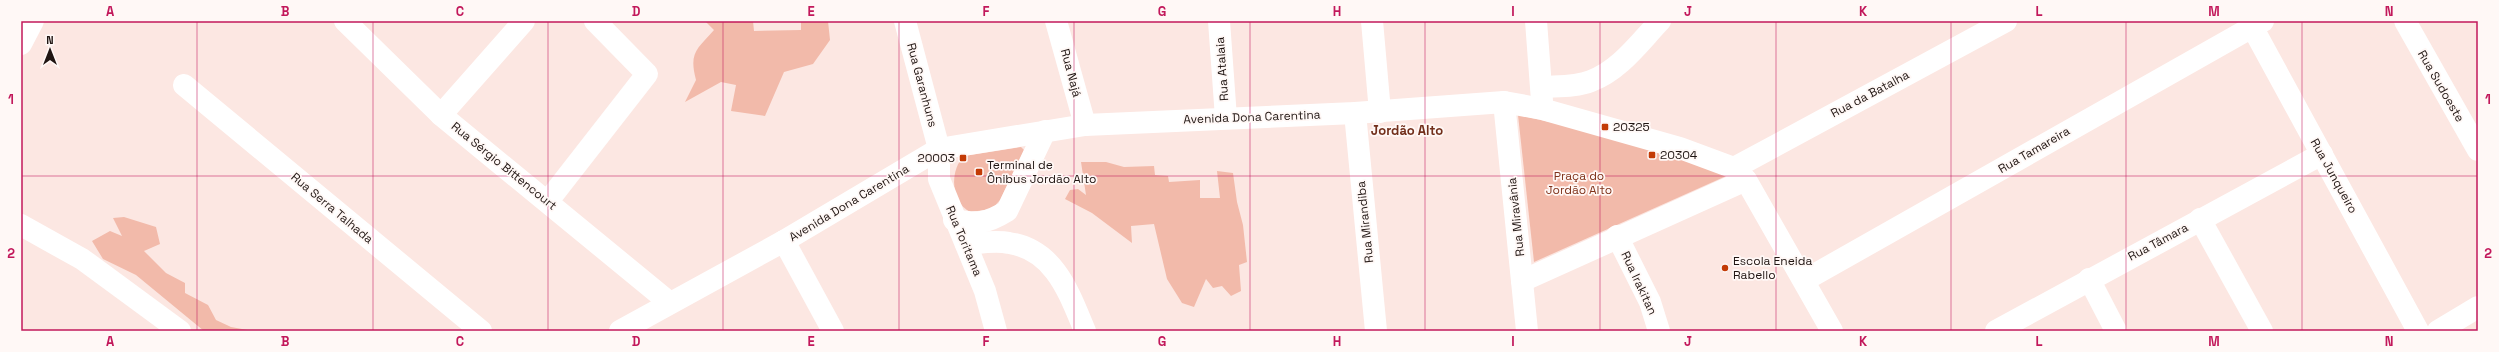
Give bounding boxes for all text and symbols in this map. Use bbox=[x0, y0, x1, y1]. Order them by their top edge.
text: A bbox=[106, 3, 115, 20]
text: B bbox=[281, 3, 290, 20]
text: C bbox=[456, 3, 464, 20]
text: D bbox=[632, 3, 641, 20]
text: E bbox=[807, 3, 815, 20]
text: F bbox=[983, 3, 990, 20]
text: G bbox=[1158, 3, 1166, 20]
text: H bbox=[1333, 3, 1341, 20]
text: I bbox=[1511, 3, 1515, 20]
text: J bbox=[1684, 3, 1692, 20]
text: K bbox=[1859, 3, 1868, 20]
text: L bbox=[2035, 3, 2043, 20]
text: M bbox=[2208, 3, 2220, 20]
text: N bbox=[2385, 3, 2393, 20]
north arrow bbox=[30, 30, 70, 70]
text: N bbox=[46, 33, 54, 47]
street label: Rua Atalaia bbox=[1212, 36, 1232, 102]
street label: Rua Garanhuns bbox=[903, 41, 941, 129]
street label: Rua Najá bbox=[1057, 47, 1085, 99]
street label: Rua Sudoeste bbox=[2414, 47, 2468, 125]
street label: Rua da Batalha bbox=[1828, 67, 1912, 121]
text: 1 bbox=[8, 91, 14, 108]
text: 1 bbox=[2485, 91, 2491, 108]
street label: Avenida Dona Carentina bbox=[1183, 107, 1321, 127]
street label: Rua Sérgio Bittencourt bbox=[448, 118, 560, 214]
place label: 20325 bbox=[1613, 119, 1650, 135]
district label: Jordão Alto bbox=[1371, 122, 1443, 139]
marker: 20325 bbox=[1600, 122, 1610, 132]
street label: Rua Tamareira bbox=[1995, 123, 2073, 177]
street label: Rua Junqueiro bbox=[2307, 136, 2361, 216]
place label: 20304 bbox=[1660, 147, 1698, 163]
place label: 20003 bbox=[917, 150, 955, 166]
marker: 20304 bbox=[1647, 150, 1657, 160]
marker: 20003 bbox=[958, 153, 968, 163]
place label: Terminal de Ônibus Jordão Alto bbox=[987, 157, 1096, 187]
street label: Avenida Dona Carentina bbox=[786, 161, 912, 245]
marker: Terminal de Ônibus Jordão Alto bbox=[974, 167, 984, 177]
park label: Praça do Jordão Alto bbox=[1546, 168, 1612, 198]
street label: Rua Serra Talhada bbox=[288, 169, 376, 247]
street label: Rua Miravânia bbox=[1504, 177, 1528, 257]
street label: Rua Mirandiba bbox=[1353, 180, 1377, 264]
street label: Rua Toritama bbox=[942, 203, 986, 279]
street label: Rua Tâmara bbox=[2125, 219, 2191, 265]
text: 2 bbox=[7, 245, 15, 262]
text: 2 bbox=[2484, 245, 2492, 262]
street label: Rua Irakitan bbox=[1617, 249, 1661, 317]
place label: Escola Eneida Rabello bbox=[1733, 253, 1812, 283]
marker: Escola Eneida Rabello bbox=[1720, 263, 1730, 273]
text: A bbox=[106, 333, 115, 350]
text: B bbox=[281, 333, 290, 350]
text: C bbox=[456, 333, 464, 350]
text: D bbox=[632, 333, 641, 350]
text: E bbox=[807, 333, 815, 350]
text: F bbox=[983, 333, 990, 350]
text: G bbox=[1158, 333, 1166, 350]
text: H bbox=[1333, 333, 1341, 350]
text: I bbox=[1511, 333, 1515, 350]
text: J bbox=[1684, 333, 1692, 350]
text: K bbox=[1859, 333, 1868, 350]
text: L bbox=[2035, 333, 2043, 350]
text: M bbox=[2208, 333, 2220, 350]
text: N bbox=[2385, 333, 2393, 350]

